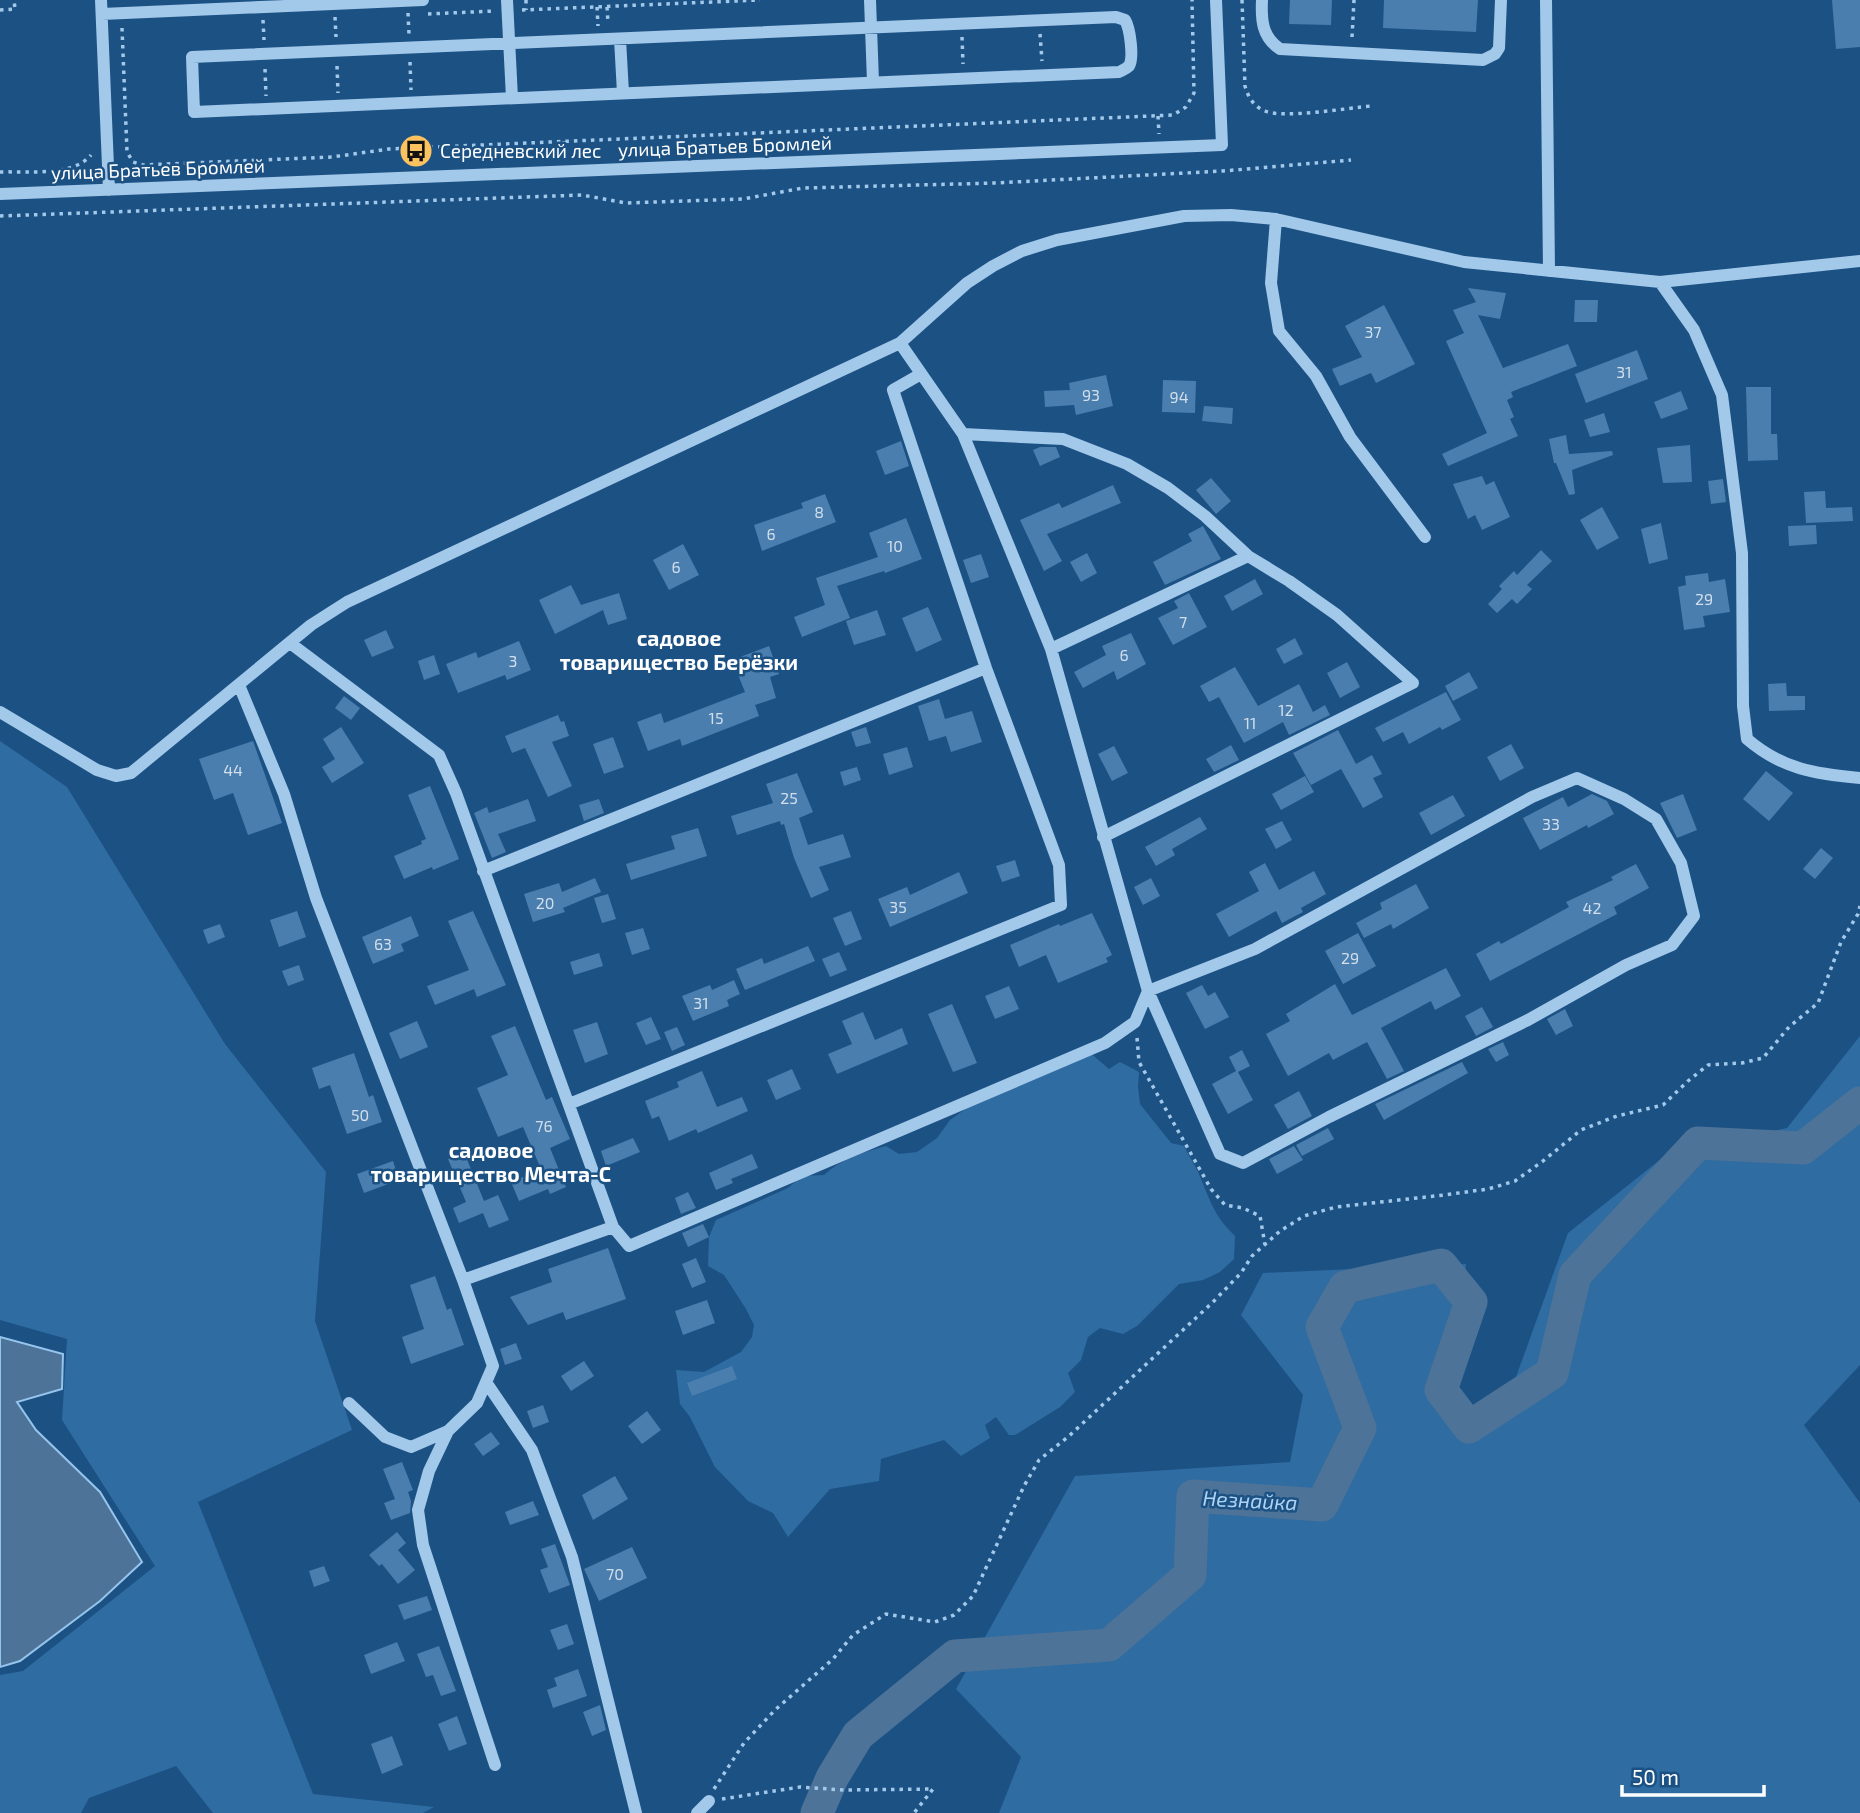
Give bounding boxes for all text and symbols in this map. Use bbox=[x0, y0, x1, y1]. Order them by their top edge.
street label: улица Братьев Бромлей bbox=[618, 130, 832, 162]
bus stop icon: Середневский лес bbox=[397, 132, 435, 170]
place label: Середневский лес bbox=[440, 139, 601, 162]
street label: улица Братьев Бромлей bbox=[51, 153, 265, 185]
house number: 37 bbox=[1364, 322, 1382, 341]
house number: 31 bbox=[1616, 362, 1632, 381]
house number: 93 bbox=[1082, 385, 1100, 404]
house number: 94 bbox=[1170, 387, 1189, 406]
house number: 8 bbox=[814, 502, 824, 521]
house number: 6 bbox=[766, 524, 776, 543]
house number: 10 bbox=[887, 536, 903, 555]
house number: 6 bbox=[671, 557, 681, 576]
house number: 29 bbox=[1695, 589, 1713, 608]
house number: 7 bbox=[1179, 612, 1187, 631]
district label: садовое товарищество Берёзки bbox=[560, 625, 798, 674]
house number: 6 bbox=[1119, 645, 1129, 664]
house number: 3 bbox=[509, 651, 517, 670]
house number: 12 bbox=[1278, 700, 1294, 719]
house number: 15 bbox=[709, 708, 723, 727]
house number: 11 bbox=[1244, 713, 1256, 732]
house number: 44 bbox=[223, 760, 243, 779]
house number: 25 bbox=[780, 788, 798, 807]
house number: 33 bbox=[1542, 814, 1560, 833]
house number: 20 bbox=[536, 893, 554, 912]
house number: 35 bbox=[889, 897, 907, 916]
house number: 42 bbox=[1583, 898, 1601, 917]
house number: 63 bbox=[374, 934, 392, 953]
house number: 29 bbox=[1341, 948, 1359, 967]
house number: 31 bbox=[693, 993, 709, 1012]
house number: 50 bbox=[351, 1105, 369, 1124]
house number: 76 bbox=[535, 1116, 553, 1135]
district label: садовое товарищество Мечта-С bbox=[371, 1137, 611, 1186]
water label: Незнайка bbox=[1202, 1485, 1298, 1514]
house number: 70 bbox=[606, 1564, 624, 1583]
scale bar bbox=[1622, 1754, 1764, 1798]
text: 50 m bbox=[1632, 1764, 1679, 1789]

